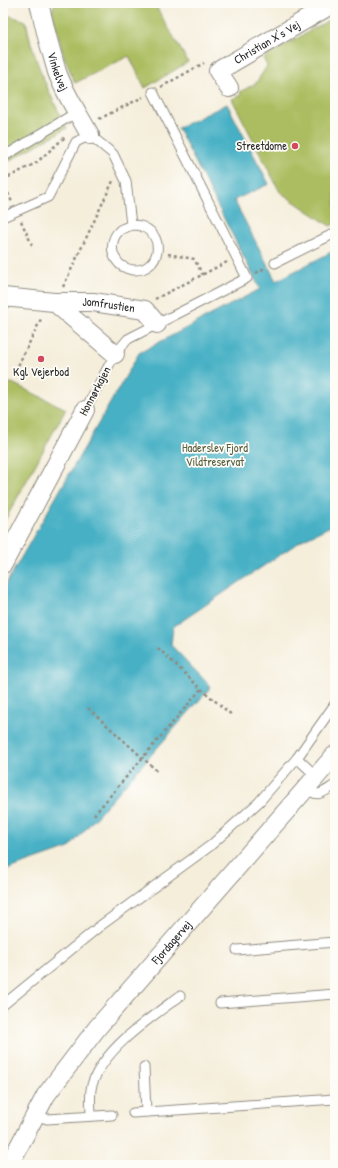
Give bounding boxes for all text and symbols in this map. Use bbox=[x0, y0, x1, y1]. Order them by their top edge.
street label: Christian X's Vej bbox=[230, 16, 303, 68]
street label: Vinkelvej bbox=[44, 50, 73, 94]
place label: Streetdome bbox=[237, 137, 287, 154]
marker: Streetdome bbox=[290, 141, 300, 151]
street label: Jomfrustien bbox=[82, 293, 136, 316]
marker: Kgl Vejerbod bbox=[36, 354, 46, 364]
place label: Kgl Vejerbod bbox=[13, 363, 69, 380]
street label: Honnørkajen bbox=[74, 363, 115, 418]
park label: Haderslev Fjord Vildtreservat bbox=[182, 439, 248, 470]
street label: Fjordagervej bbox=[147, 916, 195, 968]

